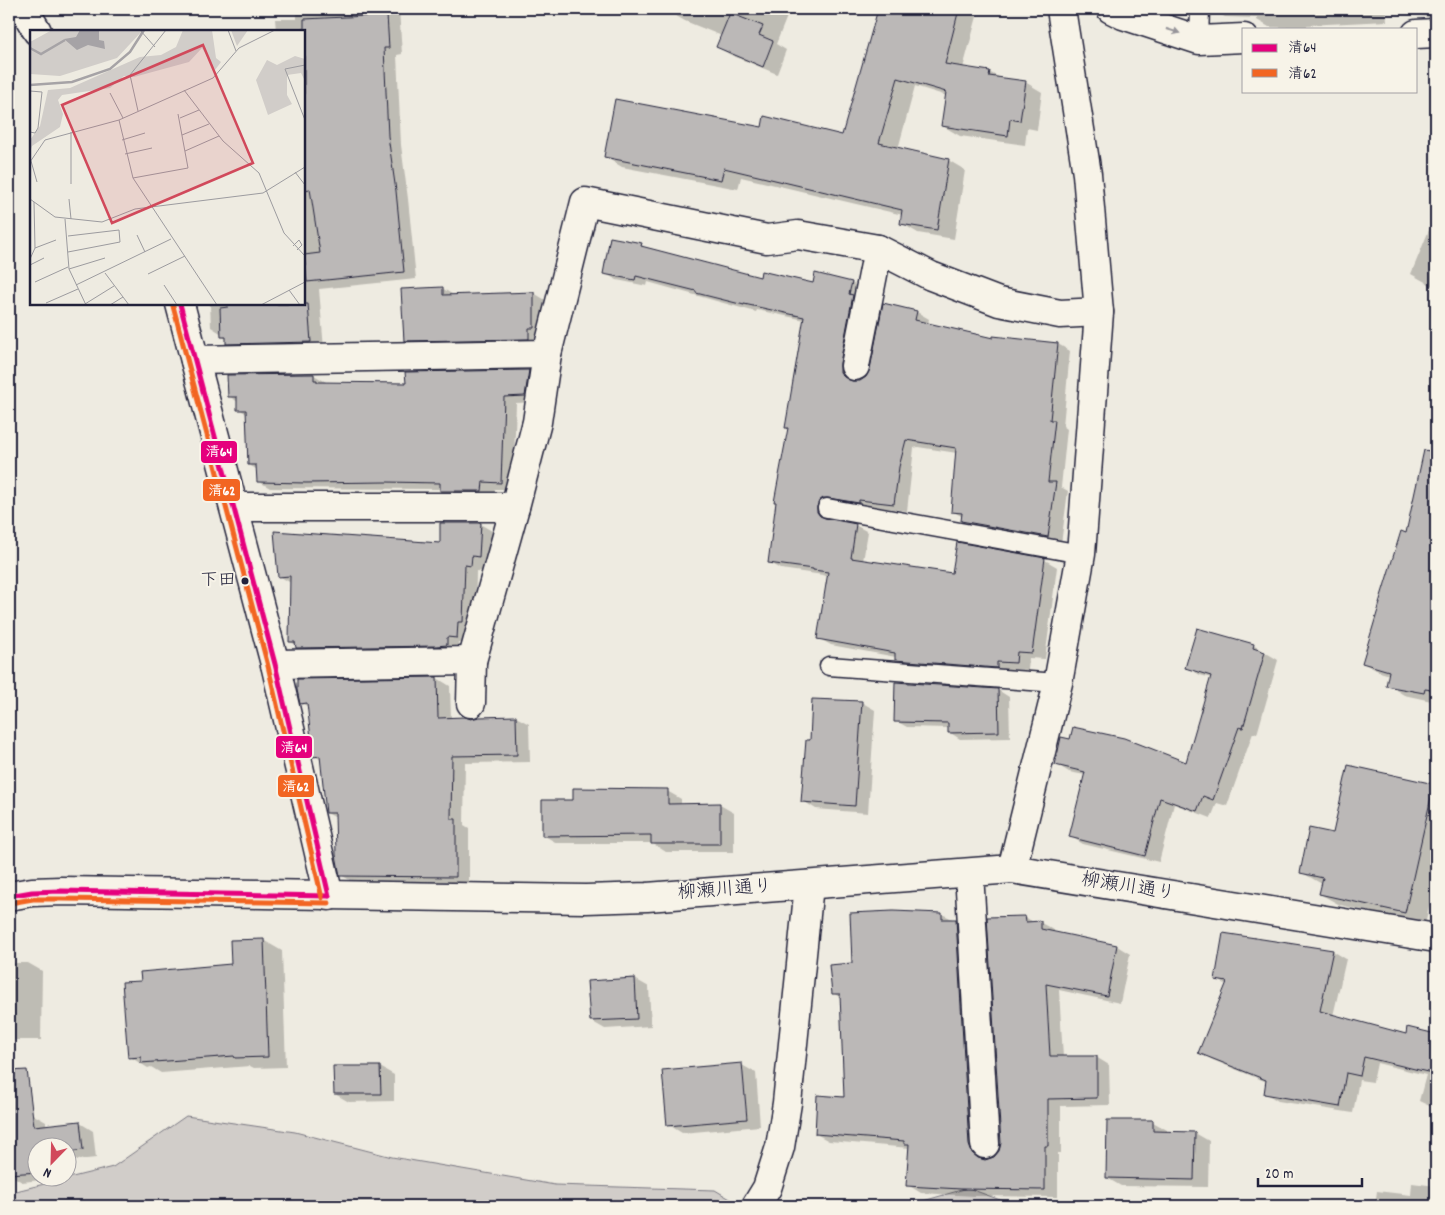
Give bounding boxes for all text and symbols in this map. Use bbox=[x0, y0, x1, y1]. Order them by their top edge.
one-way arrow bbox=[1166, 28, 1181, 36]
legend bbox=[1242, 28, 1418, 92]
inset map bbox=[30, 30, 305, 305]
text: 清64 bbox=[1288, 38, 1317, 60]
text: 清62 bbox=[1288, 64, 1317, 86]
line badge: 清64 bbox=[200, 440, 238, 464]
text: 清64 bbox=[206, 443, 233, 463]
line badge: 清62 bbox=[202, 478, 241, 502]
text: 清62 bbox=[209, 482, 235, 502]
place label: 下田 bbox=[200, 569, 236, 594]
marker: 下田 bbox=[240, 576, 250, 586]
line badge: 清64 bbox=[275, 735, 313, 759]
text: 清64 bbox=[281, 739, 308, 759]
line badge: 清62 bbox=[277, 774, 315, 798]
text: 清62 bbox=[283, 778, 309, 798]
street label: 柳瀬川通り bbox=[1079, 867, 1177, 909]
street label: 柳瀬川通り bbox=[677, 874, 773, 908]
north arrow bbox=[28, 1138, 78, 1188]
scale bar bbox=[1258, 1155, 1361, 1187]
text: N bbox=[41, 1162, 55, 1183]
text: 20 m bbox=[1265, 1164, 1293, 1186]

